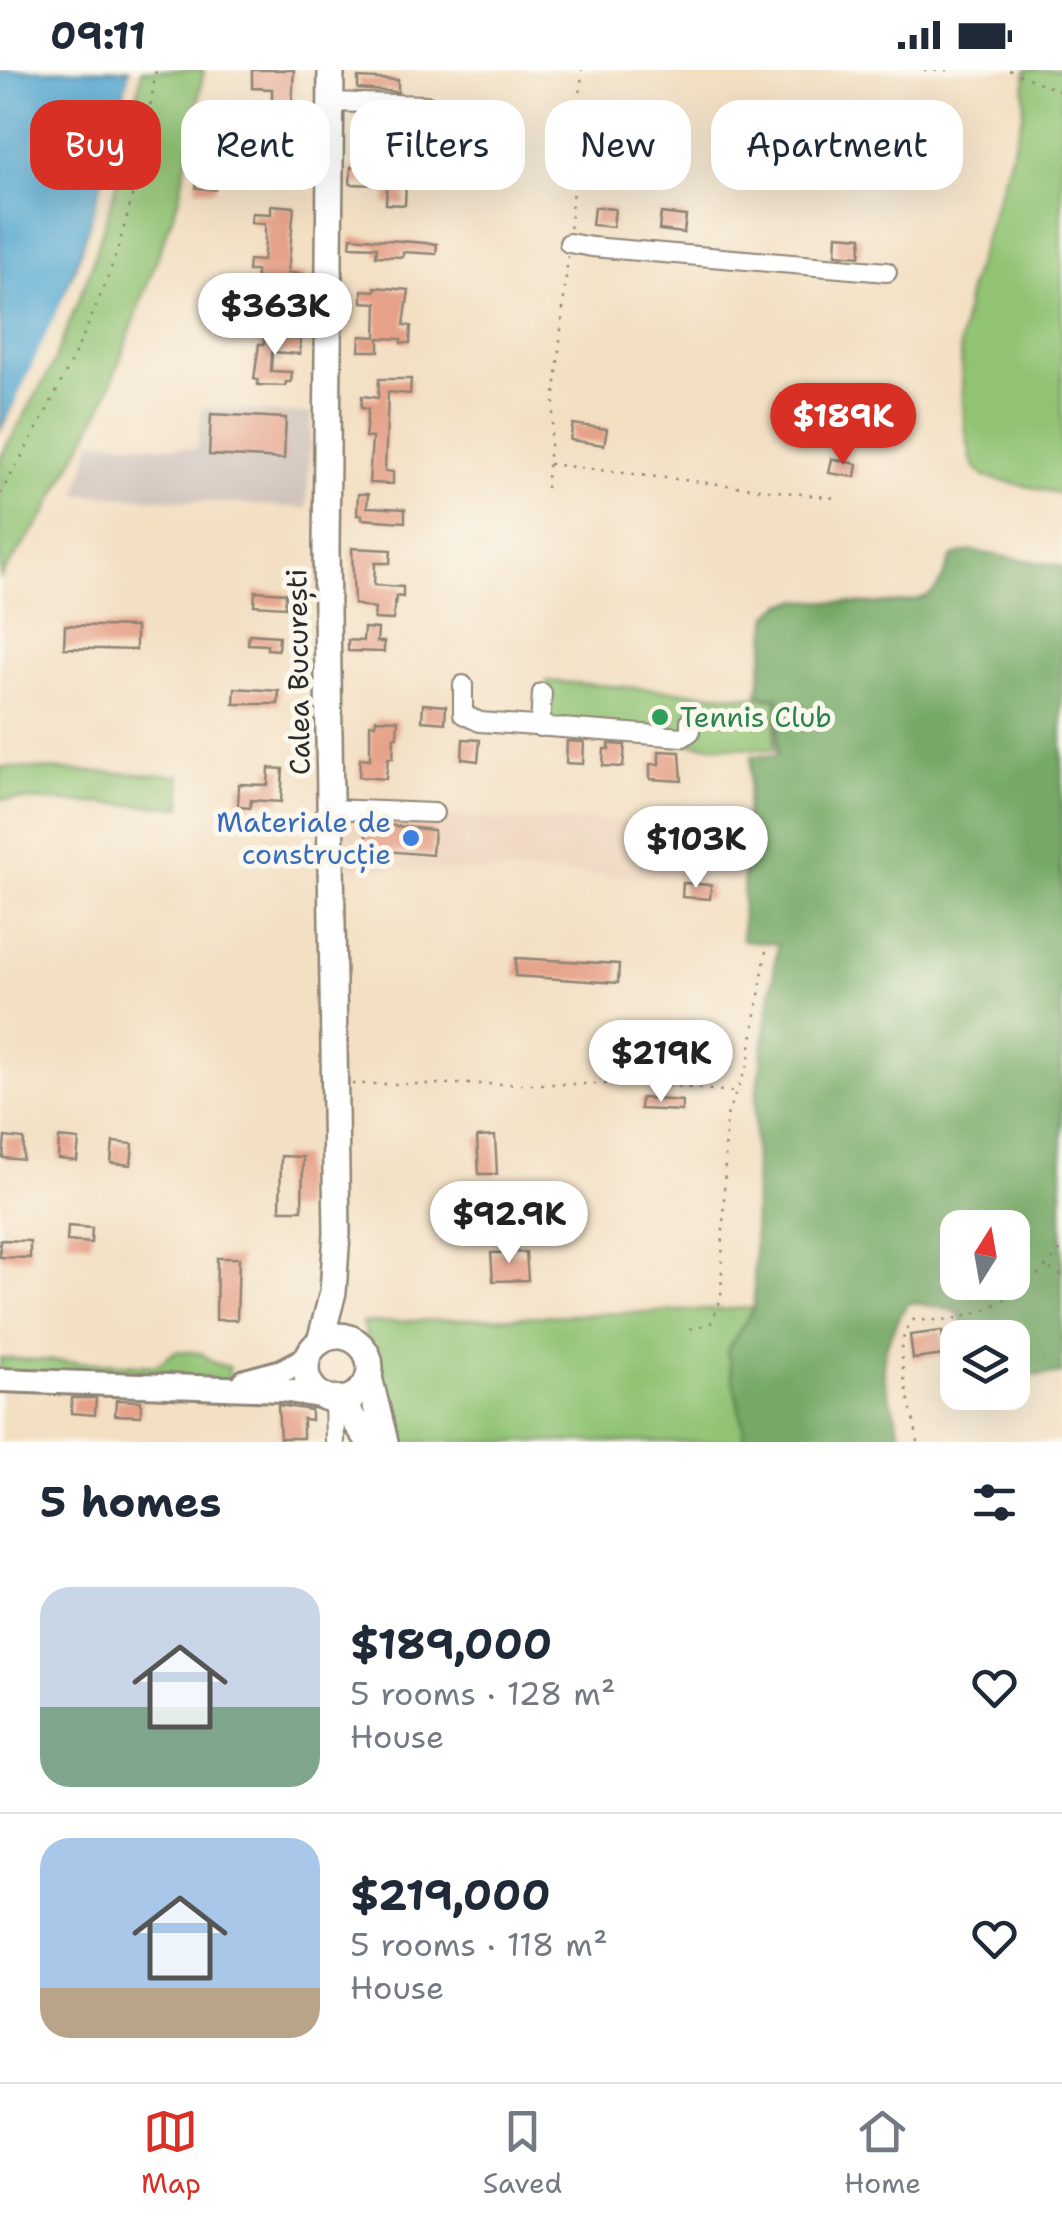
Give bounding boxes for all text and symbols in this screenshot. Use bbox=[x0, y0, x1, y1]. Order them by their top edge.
text: 09:11 bbox=[50, 10, 146, 61]
chip: Buy bbox=[30, 100, 161, 190]
chip: Rent bbox=[181, 100, 330, 190]
chip: Filters bbox=[350, 100, 525, 190]
chip: New bbox=[545, 100, 691, 190]
chip: Apartment bbox=[711, 100, 963, 190]
pin: $363K bbox=[205, 273, 345, 358]
text: $363K bbox=[220, 284, 330, 327]
pin: $189K bbox=[773, 383, 913, 468]
text: $189K bbox=[792, 394, 894, 437]
street label: Calea București bbox=[277, 568, 320, 776]
place label: Tennis Club bbox=[680, 698, 832, 736]
marker: Tennis Club bbox=[649, 706, 671, 728]
place label: Materiale de construcție bbox=[216, 803, 391, 873]
pin: $103K bbox=[626, 806, 766, 891]
text: $103K bbox=[646, 817, 746, 860]
marker: Materiale de construcție bbox=[400, 827, 422, 849]
pin: $219K bbox=[591, 1020, 731, 1105]
text: $219K bbox=[611, 1031, 711, 1074]
pin: $92.9K bbox=[428, 1181, 590, 1266]
text: $92.9K bbox=[452, 1192, 566, 1235]
north arrow bbox=[940, 1210, 1030, 1300]
map controls bbox=[940, 1210, 1030, 1410]
button: layers bbox=[940, 1320, 1030, 1410]
text: 5 homes bbox=[40, 1474, 221, 1530]
icon: filters bbox=[967, 1475, 1022, 1530]
text: $189,000 bbox=[350, 1616, 552, 1672]
icon: home bbox=[120, 1627, 240, 1747]
icon: heart bbox=[967, 1660, 1022, 1715]
text: 5 rooms · 128 m² bbox=[350, 1672, 616, 1715]
text: House bbox=[350, 1715, 444, 1758]
text: $219,000 bbox=[350, 1867, 551, 1923]
icon: home bbox=[120, 1878, 240, 1998]
icon: heart bbox=[967, 1911, 1022, 1966]
text: 5 rooms · 118 m² bbox=[350, 1923, 608, 1966]
text: House bbox=[350, 1966, 444, 2009]
tab: Map bbox=[141, 2104, 201, 2202]
tab: Saved bbox=[483, 2104, 562, 2202]
tab: Home bbox=[844, 2104, 921, 2202]

